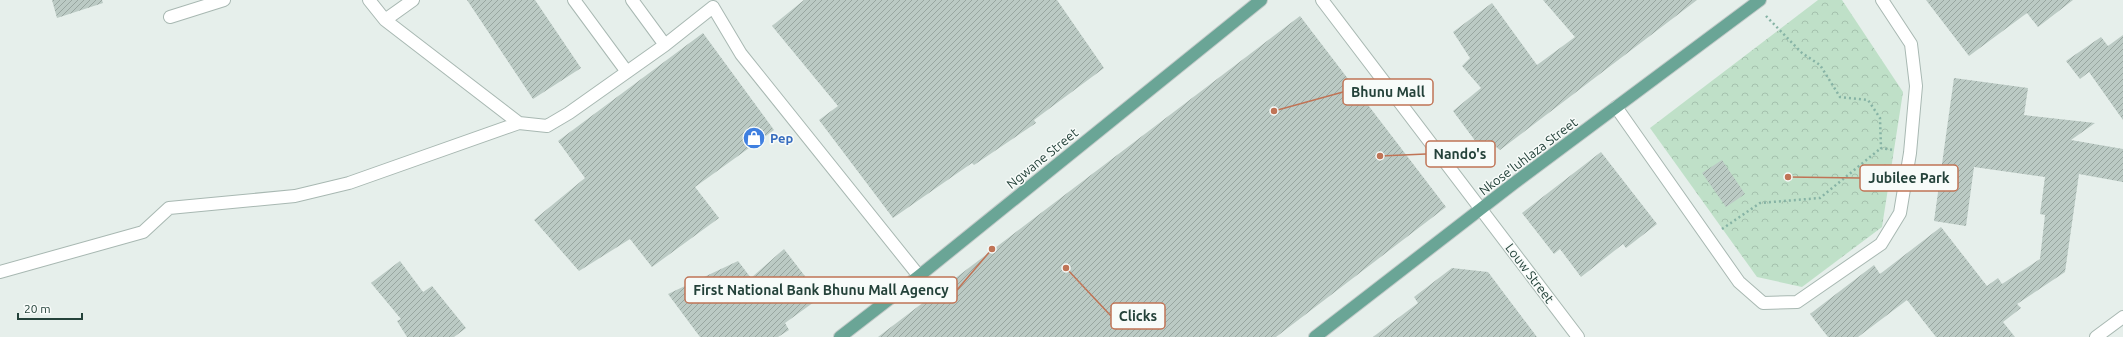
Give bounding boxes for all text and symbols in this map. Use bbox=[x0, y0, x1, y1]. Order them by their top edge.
callout: Bhunu Mall bbox=[1343, 79, 1433, 105]
text: Bhunu Mall bbox=[1351, 84, 1425, 100]
street label: Nkose'luhlaza Street bbox=[1476, 115, 1580, 197]
shop icon: Pep bbox=[741, 125, 767, 151]
street label: Ngwane Street bbox=[1004, 125, 1080, 191]
place label: Pep bbox=[770, 131, 794, 145]
callout: Nando's bbox=[1426, 141, 1495, 167]
text: Nando's bbox=[1434, 146, 1487, 162]
callout: Jubilee Park bbox=[1860, 165, 1958, 191]
text: Jubilee Park bbox=[1868, 170, 1950, 186]
street label: Louw Street bbox=[1503, 240, 1557, 306]
callout: First National Bank Bhunu Mall Agency bbox=[685, 277, 957, 303]
text: First National Bank Bhunu Mall Agency bbox=[693, 282, 949, 298]
scale bar bbox=[18, 295, 82, 321]
text: 20 m bbox=[24, 302, 51, 315]
callout: Clicks bbox=[1111, 303, 1165, 329]
text: Clicks bbox=[1119, 308, 1158, 324]

